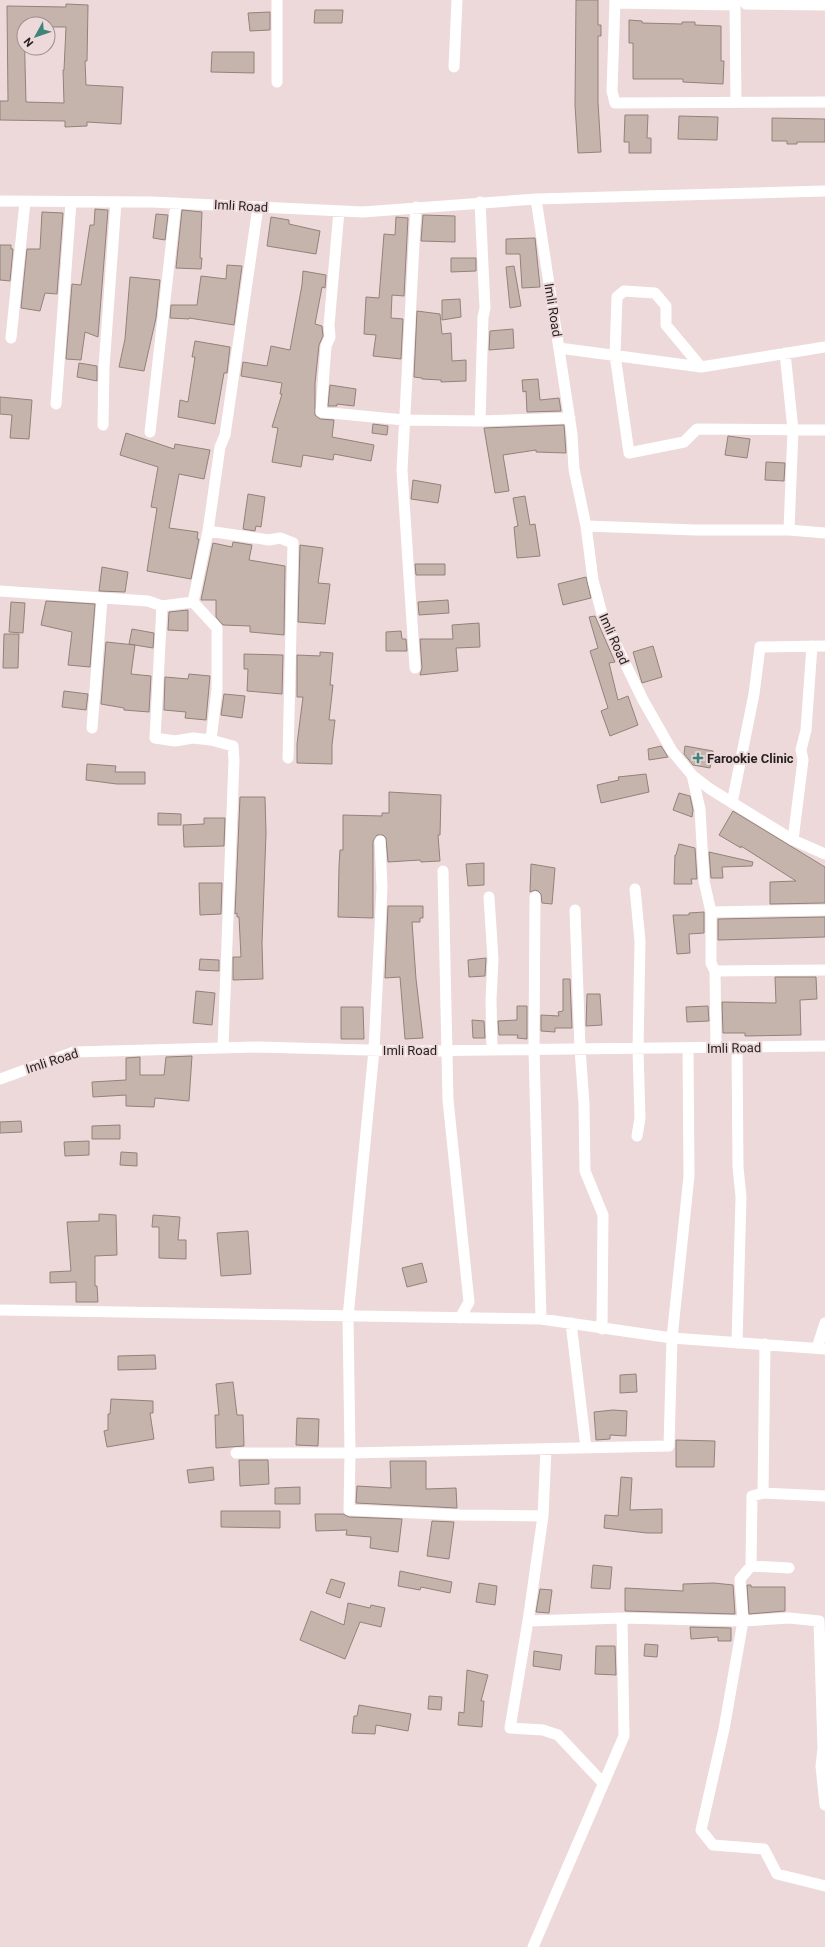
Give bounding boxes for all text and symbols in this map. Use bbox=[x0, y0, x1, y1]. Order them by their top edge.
north arrow bbox=[16, 16, 56, 56]
text: N bbox=[21, 35, 36, 49]
street label: Imli Road bbox=[213, 197, 269, 215]
street label: Imli Road bbox=[541, 282, 565, 338]
street label: Imli Road bbox=[596, 611, 632, 667]
place label: Farookie Clinic bbox=[707, 751, 794, 766]
marker: Farookie Clinic bbox=[692, 752, 704, 764]
street label: Imli Road bbox=[707, 1040, 761, 1056]
street label: Imli Road bbox=[383, 1043, 437, 1058]
street label: Imli Road bbox=[24, 1045, 80, 1077]

